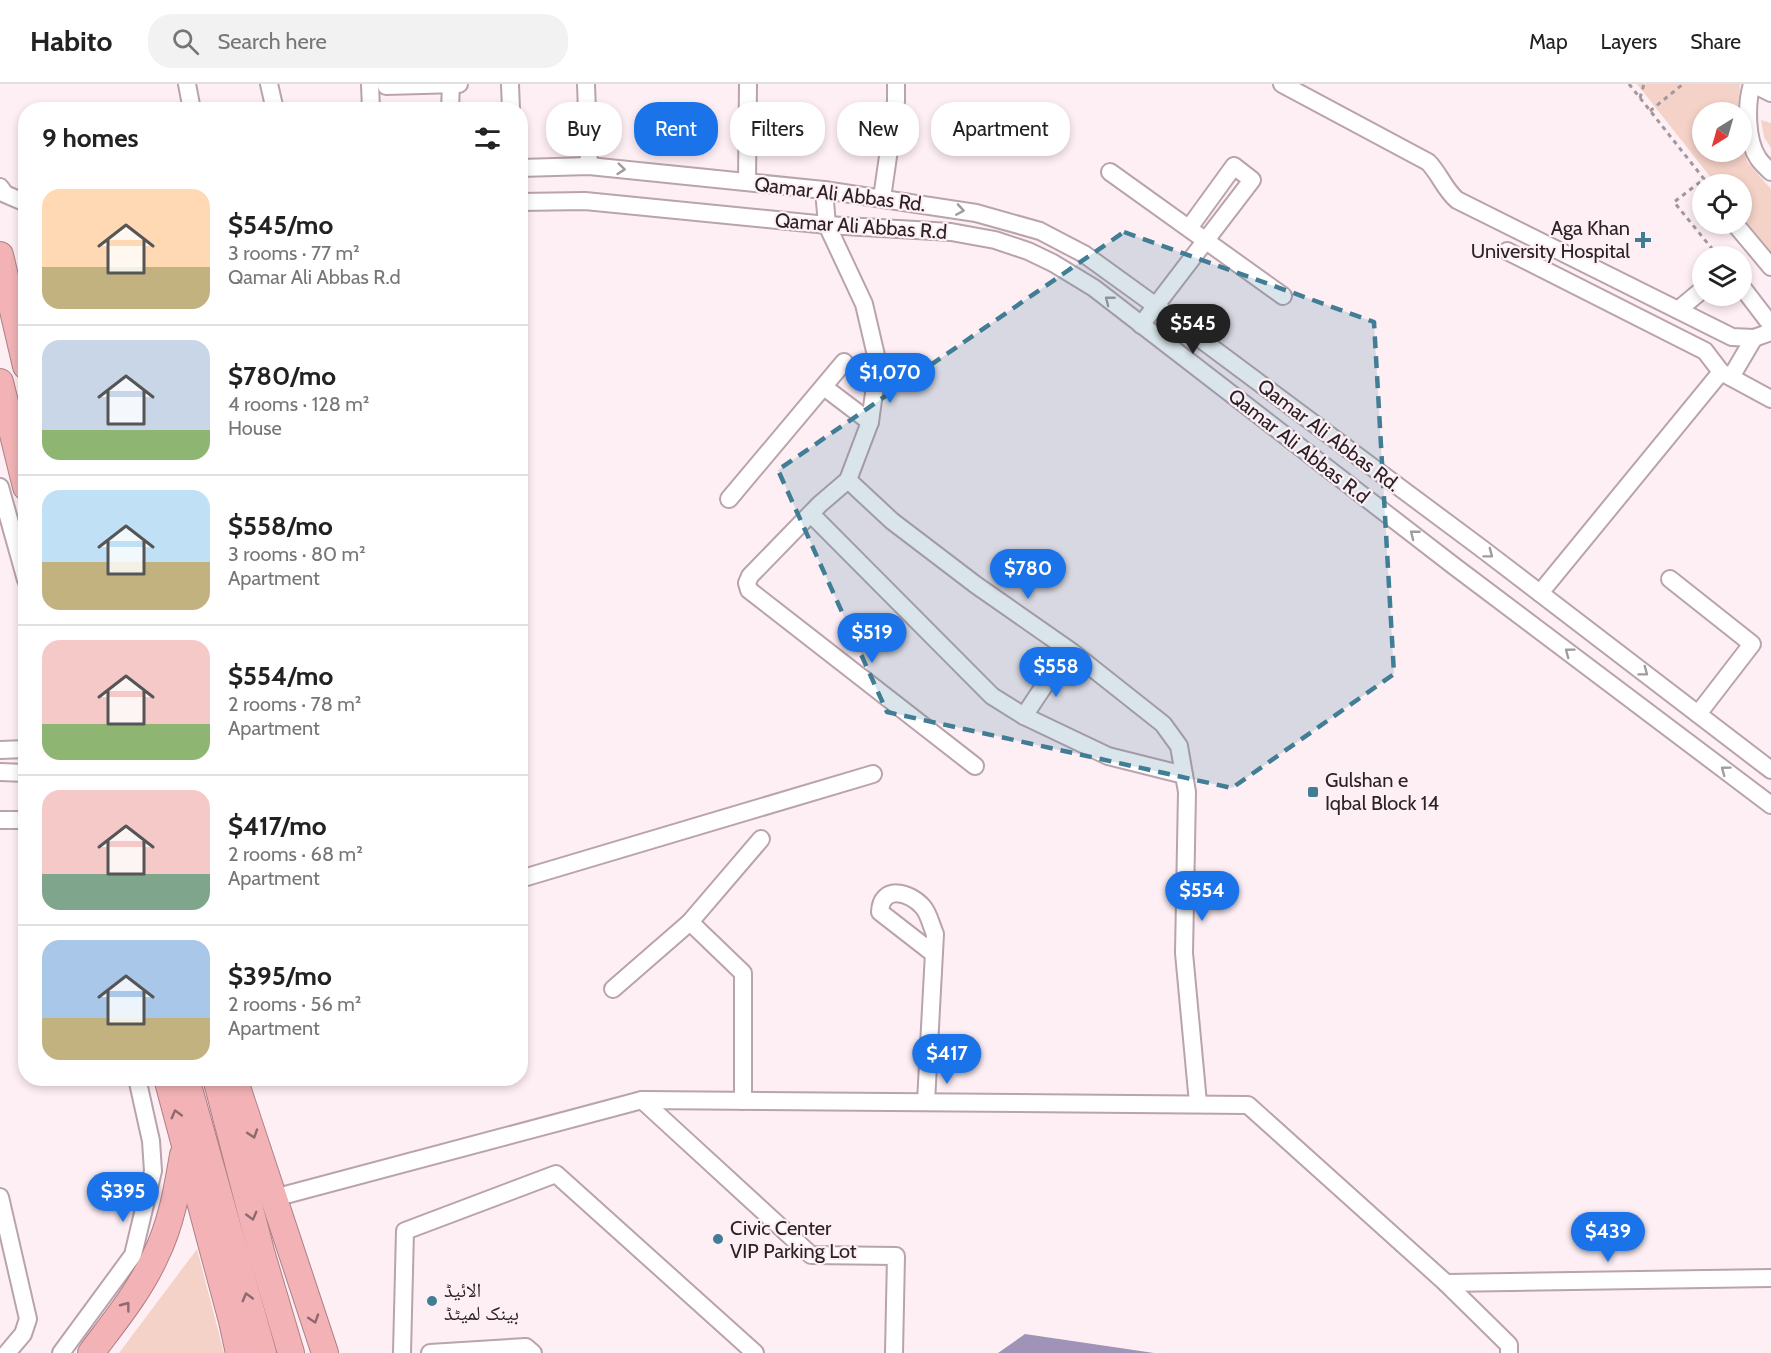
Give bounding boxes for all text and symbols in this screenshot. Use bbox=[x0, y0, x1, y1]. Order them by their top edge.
search box bbox=[148, 14, 568, 68]
text: Habito bbox=[30, 24, 112, 58]
icon: search bbox=[169, 25, 202, 58]
text: Search here bbox=[217, 28, 327, 55]
text: Map bbox=[1529, 29, 1568, 54]
text: Layers bbox=[1601, 29, 1657, 54]
text: Share bbox=[1690, 29, 1741, 54]
chip: Buy bbox=[546, 102, 622, 156]
chip: Rent bbox=[634, 102, 718, 156]
chip: Filters bbox=[730, 102, 825, 156]
chip: New bbox=[837, 102, 919, 156]
chip: Apartment bbox=[931, 102, 1070, 156]
north arrow bbox=[1692, 102, 1752, 162]
map controls bbox=[1692, 102, 1752, 306]
text: 9 homes bbox=[42, 122, 139, 154]
icon: filters bbox=[471, 122, 504, 155]
one-way arrow bbox=[616, 162, 625, 175]
street label: Qamar Ali Abbas Rd. bbox=[753, 172, 927, 216]
button: locate bbox=[1692, 174, 1752, 234]
one-way arrow bbox=[955, 203, 965, 216]
street label: Qamar Ali Abbas R.d bbox=[774, 208, 948, 244]
text: $545/mo bbox=[228, 209, 333, 241]
icon: home bbox=[90, 213, 162, 285]
place label: Aga Khan University Hospital bbox=[1471, 216, 1630, 263]
marker: Aga Khan University Hospital bbox=[1634, 231, 1652, 249]
text: 3 rooms · 77 m² bbox=[228, 241, 360, 265]
button: layers bbox=[1692, 246, 1752, 306]
text: Qamar Ali Abbas R.d bbox=[228, 265, 401, 289]
one-way arrow bbox=[1105, 296, 1116, 307]
pin: $545 bbox=[1157, 304, 1229, 355]
text: $545 bbox=[1170, 311, 1216, 335]
pin: $1,070 bbox=[841, 353, 939, 404]
text: $780/mo bbox=[228, 360, 336, 392]
text: $1,070 bbox=[859, 360, 921, 384]
icon: home bbox=[90, 364, 162, 436]
street label: Qamar Ali Abbas Rd. bbox=[1253, 374, 1405, 496]
street label: Qamar Ali Abbas R.d bbox=[1224, 383, 1374, 509]
text: 4 rooms · 128 m² bbox=[228, 392, 370, 416]
text: House bbox=[228, 416, 282, 440]
text: $558/mo bbox=[228, 510, 333, 542]
icon: home bbox=[90, 514, 162, 586]
one-way arrow bbox=[1409, 531, 1420, 542]
text: 3 rooms · 80 m² bbox=[228, 542, 366, 566]
one-way arrow bbox=[1482, 547, 1493, 558]
pin: $780 bbox=[992, 549, 1064, 600]
text: $780 bbox=[1004, 556, 1052, 580]
text: Apartment bbox=[228, 566, 320, 590]
pin: $519 bbox=[836, 613, 908, 664]
text: $519 bbox=[852, 620, 892, 644]
pin: $558 bbox=[1020, 647, 1092, 698]
one-way arrow bbox=[1564, 648, 1575, 659]
text: $558 bbox=[1033, 654, 1079, 678]
text: $554/mo bbox=[228, 660, 333, 692]
icon: home bbox=[90, 664, 162, 736]
one-way arrow bbox=[1637, 665, 1648, 676]
text: 2 rooms · 78 m² bbox=[228, 692, 361, 716]
text: Apartment bbox=[228, 716, 320, 740]
one-way arrow bbox=[1720, 766, 1731, 777]
place label: Gulshan e Iqbal Block 14 bbox=[1325, 768, 1439, 815]
marker: Gulshan e Iqbal Block 14 bbox=[1306, 785, 1320, 799]
text: $417/mo bbox=[228, 810, 327, 842]
icon: home bbox=[90, 814, 162, 886]
text: 2 rooms · 68 m² bbox=[228, 842, 363, 866]
text: Apartment bbox=[228, 866, 320, 890]
pin: $554 bbox=[1166, 871, 1238, 922]
text: $554 bbox=[1179, 878, 1225, 902]
text: $395/mo bbox=[228, 960, 332, 992]
icon: home bbox=[90, 964, 162, 1036]
text: 2 rooms · 56 m² bbox=[228, 992, 361, 1016]
text: Apartment bbox=[228, 1016, 320, 1040]
pin: $417 bbox=[911, 1034, 983, 1085]
text: $417 bbox=[926, 1041, 968, 1065]
one-way arrow bbox=[171, 1109, 184, 1119]
one-way arrow bbox=[246, 1128, 258, 1139]
pin: $395 bbox=[87, 1172, 159, 1223]
text: $395 bbox=[101, 1179, 145, 1203]
one-way arrow bbox=[245, 1210, 257, 1221]
pin: $439 bbox=[1572, 1212, 1644, 1263]
place label: Civic Center VIP Parking Lot bbox=[730, 1216, 857, 1263]
text: $439 bbox=[1585, 1219, 1631, 1243]
marker: Civic Center VIP Parking Lot bbox=[711, 1232, 725, 1246]
place label: الائیڈ بینک لمیٹڈ bbox=[444, 1278, 519, 1325]
one-way arrow bbox=[242, 1292, 255, 1302]
marker: الائیڈ بینک لمیٹڈ bbox=[425, 1294, 439, 1308]
one-way arrow bbox=[119, 1302, 130, 1313]
one-way arrow bbox=[306, 1313, 319, 1324]

